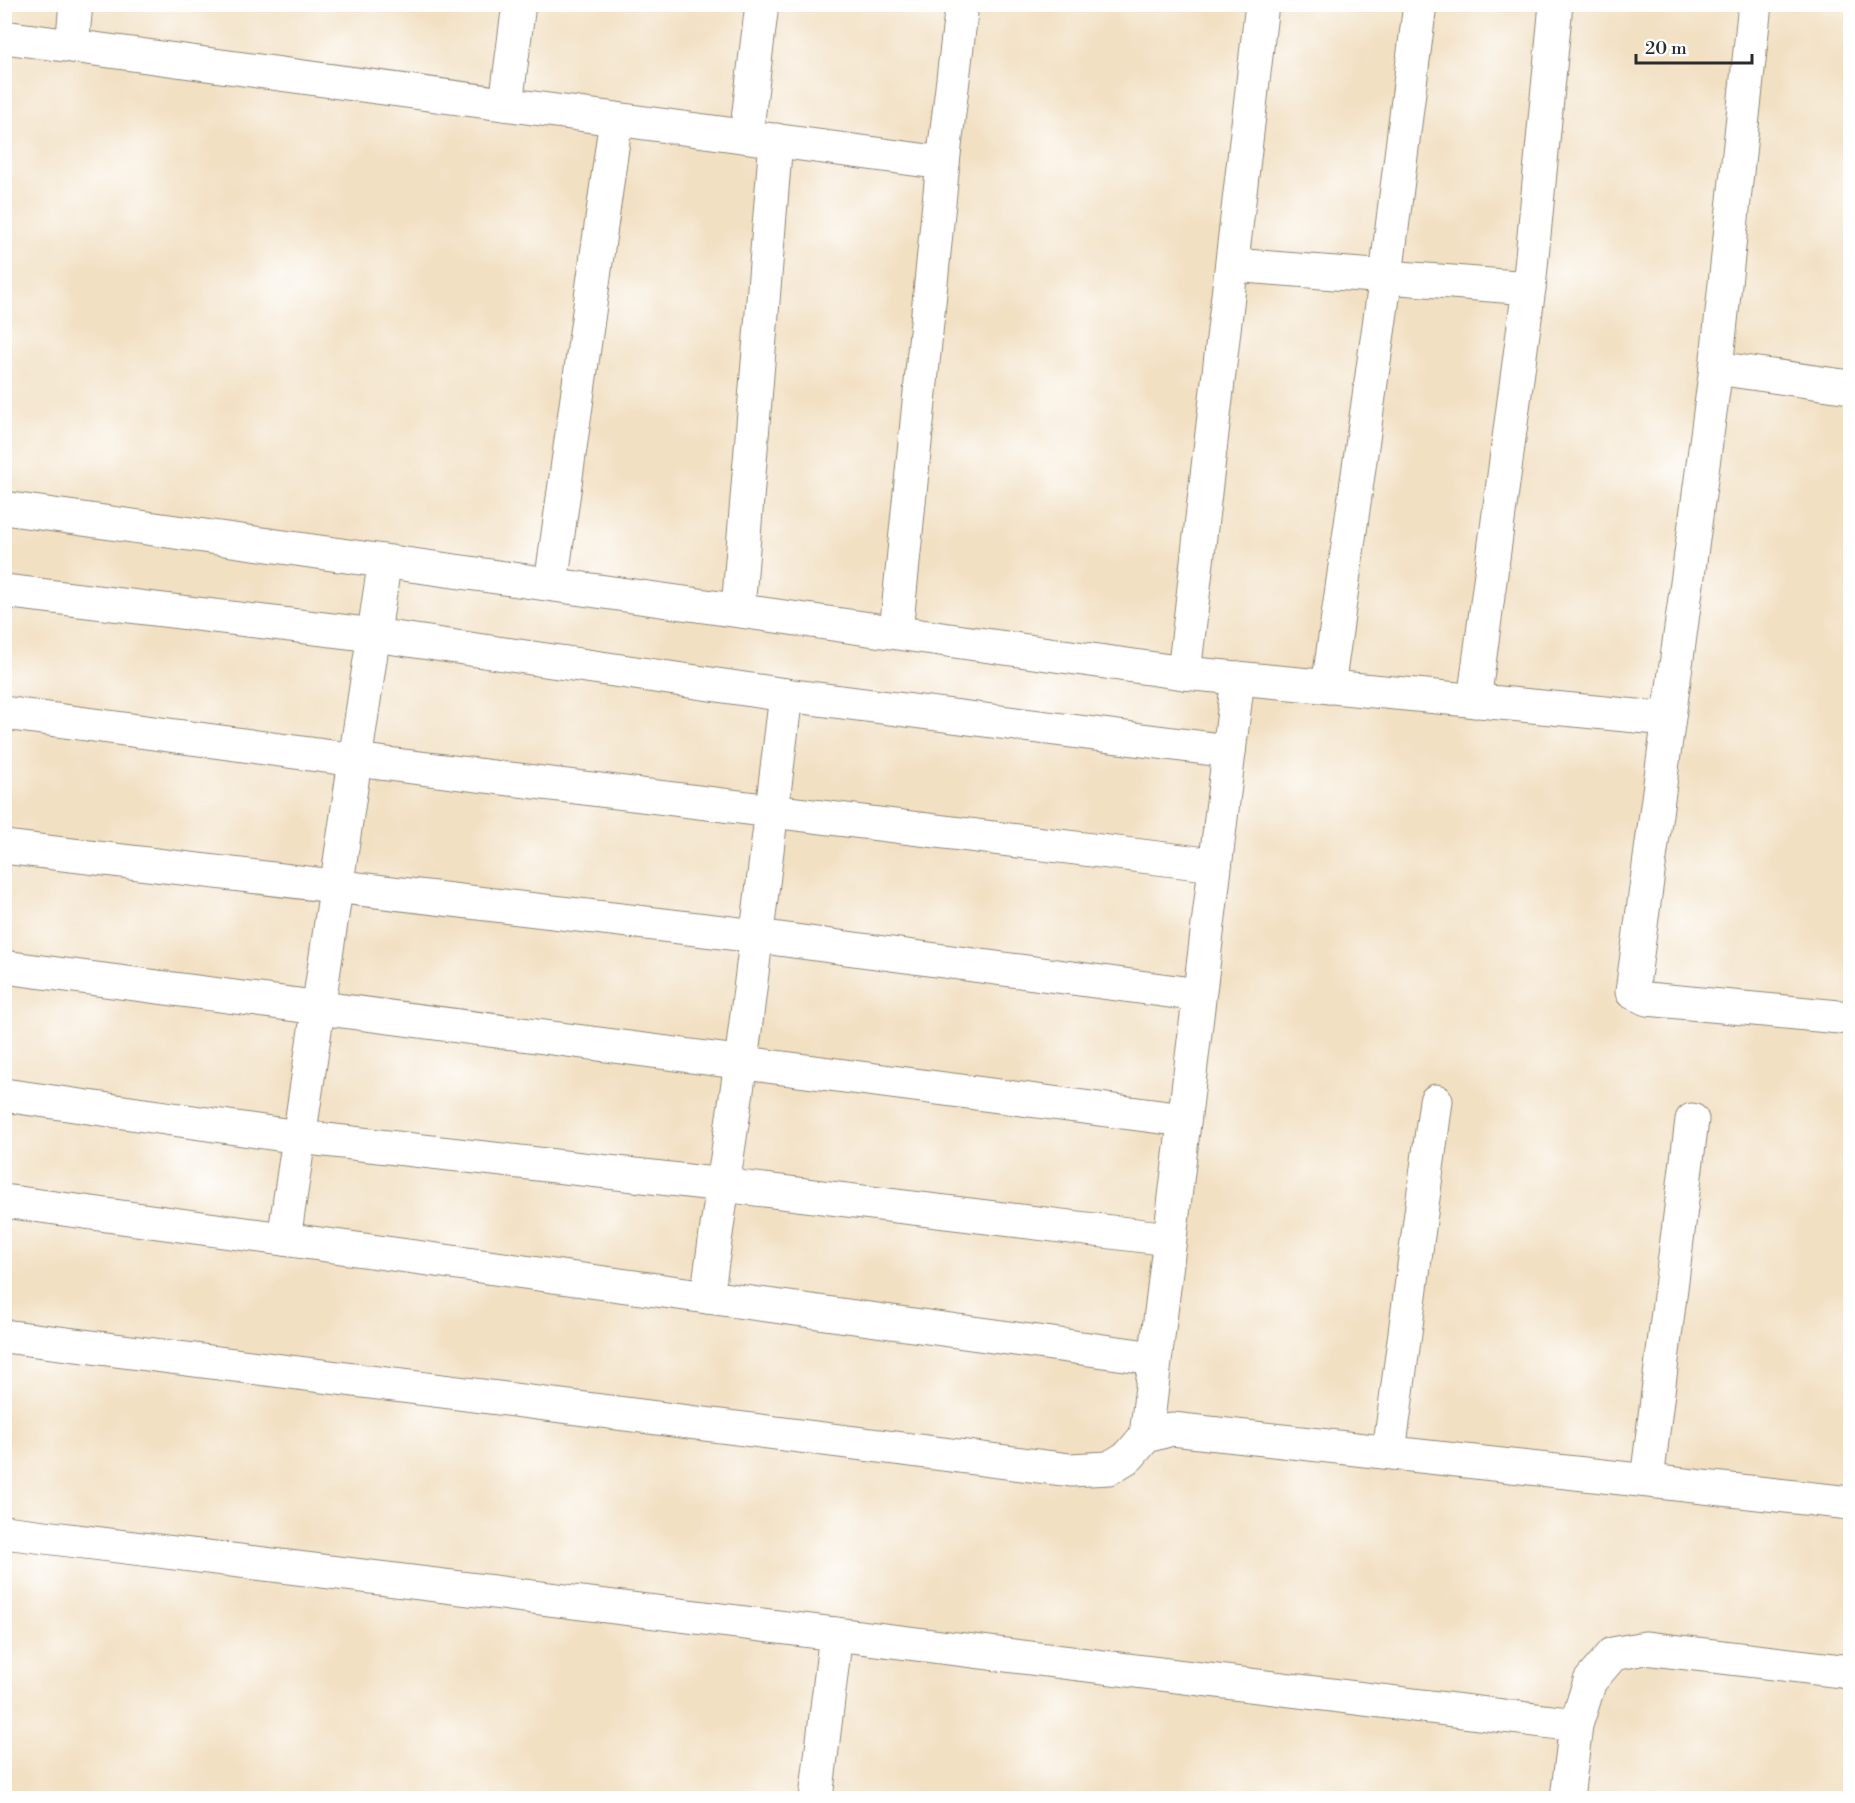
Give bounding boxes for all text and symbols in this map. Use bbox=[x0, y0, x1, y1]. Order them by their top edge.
scale bar bbox=[1636, 27, 1752, 65]
text: 20 m bbox=[1645, 37, 1687, 60]

